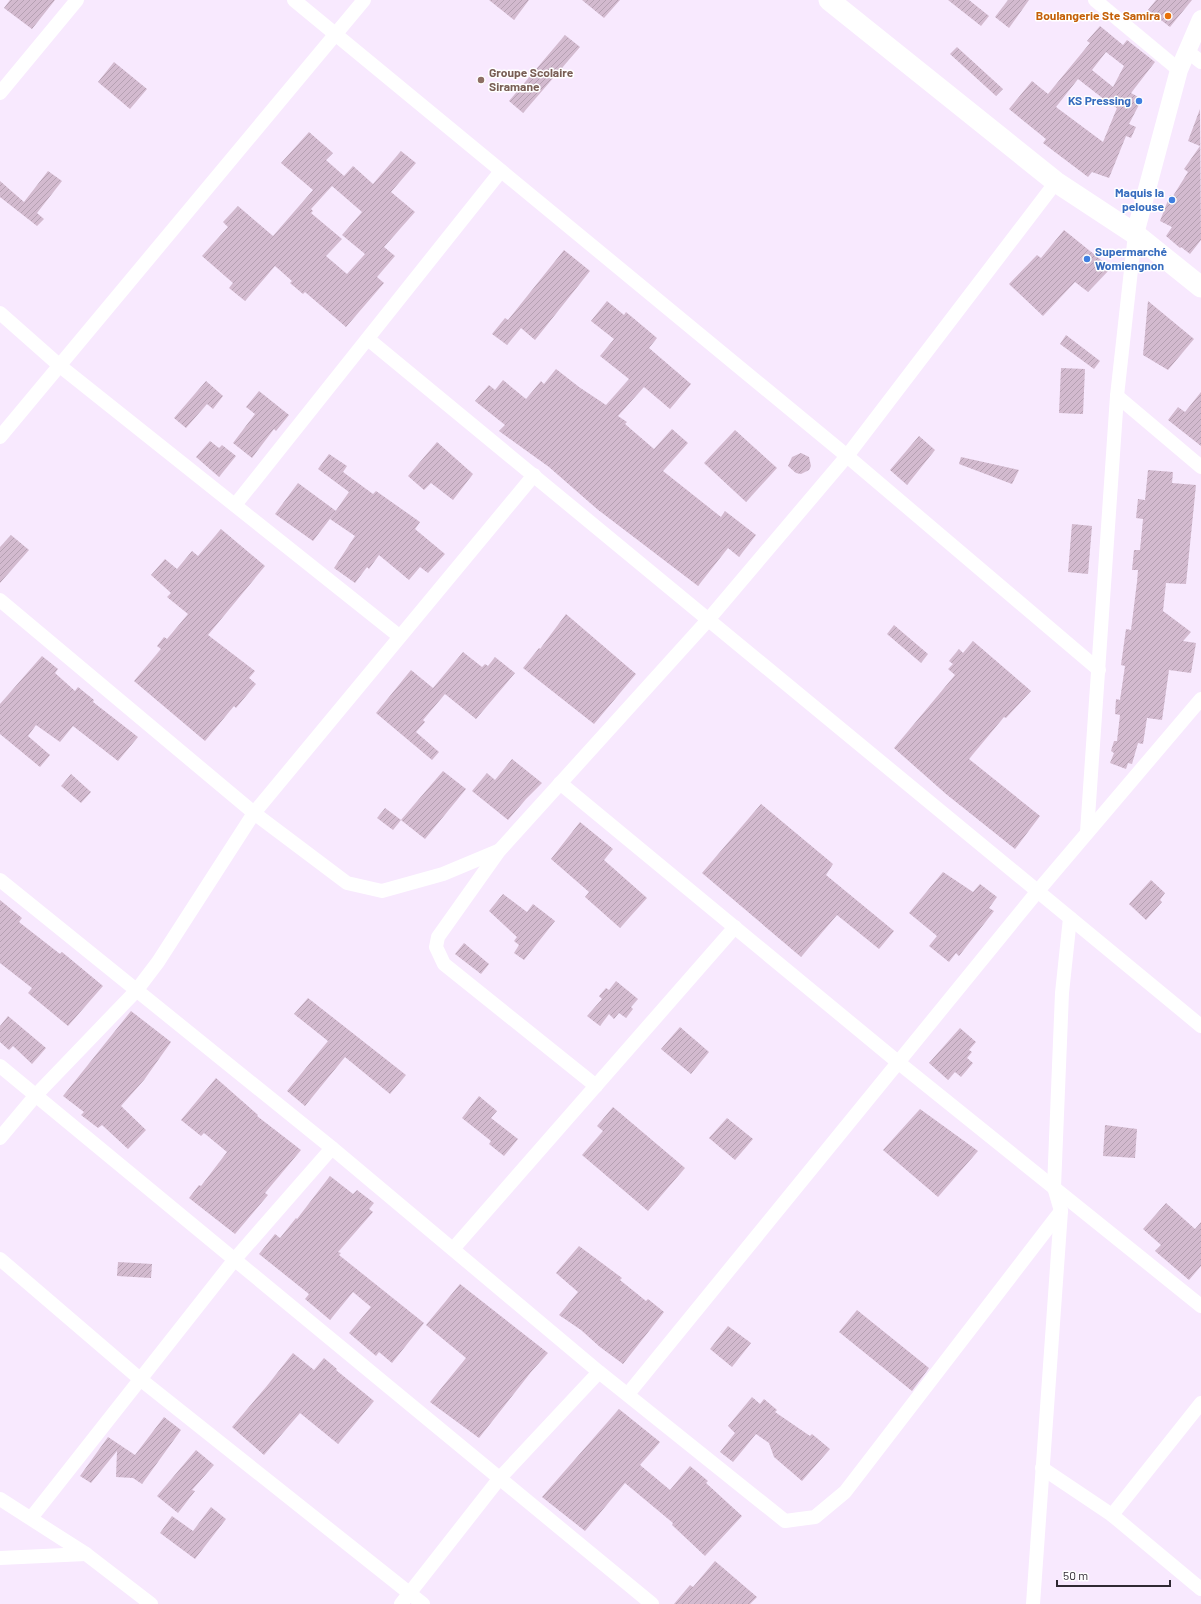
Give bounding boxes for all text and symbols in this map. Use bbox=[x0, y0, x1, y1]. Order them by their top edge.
place label: Boulangerie Ste Samira bbox=[1036, 8, 1160, 22]
marker: Boulangerie Ste Samira bbox=[1163, 11, 1173, 21]
place label: Groupe Scolaire Siramane bbox=[489, 65, 574, 93]
marker: Groupe Scolaire Siramane bbox=[476, 75, 486, 85]
place label: KS Pressing bbox=[1068, 93, 1131, 107]
marker: KS Pressing bbox=[1134, 96, 1144, 106]
place label: Maquis la pelouse bbox=[1115, 185, 1164, 213]
marker: Maquis la pelouse bbox=[1167, 195, 1177, 205]
place label: Supermarché Womiengnon bbox=[1095, 244, 1167, 272]
marker: Supermarché Womiengnon bbox=[1082, 254, 1092, 264]
scale bar bbox=[1057, 1562, 1170, 1588]
text: 50 m bbox=[1063, 1568, 1088, 1582]

